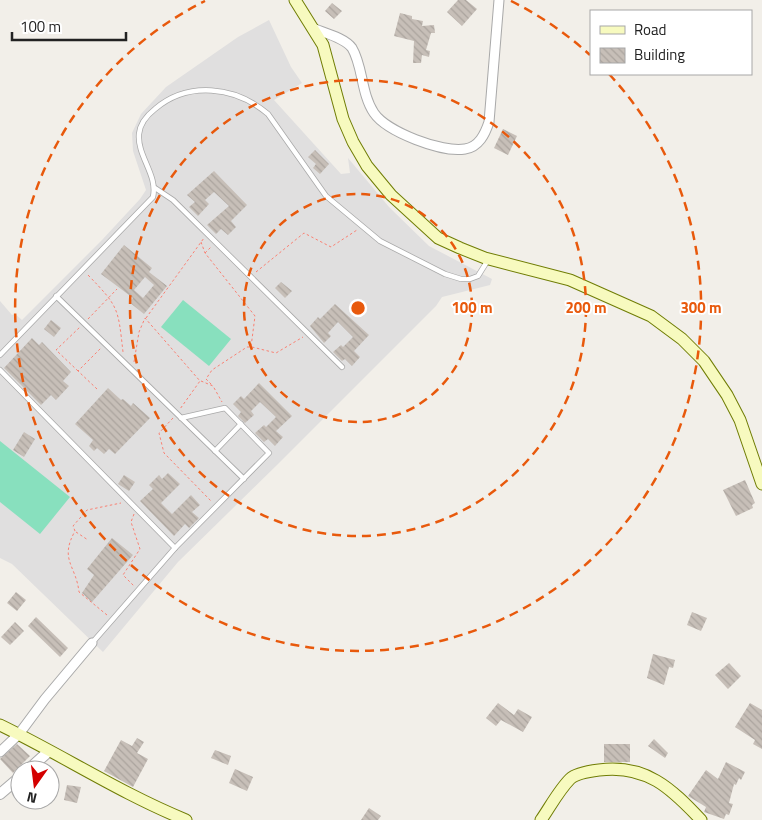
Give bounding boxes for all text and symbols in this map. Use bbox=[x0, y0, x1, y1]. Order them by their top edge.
scale bar bbox=[12, 10, 126, 42]
legend bbox=[590, 10, 752, 75]
text: 100 m bbox=[20, 15, 61, 38]
text: Road bbox=[634, 18, 666, 41]
text: Building bbox=[634, 43, 685, 66]
text: 100 m bbox=[451, 296, 493, 319]
text: 200 m bbox=[565, 296, 607, 319]
text: 300 m bbox=[680, 296, 722, 319]
centre of rings bbox=[349, 299, 367, 317]
north arrow bbox=[10, 760, 60, 810]
text: N bbox=[24, 787, 39, 809]

